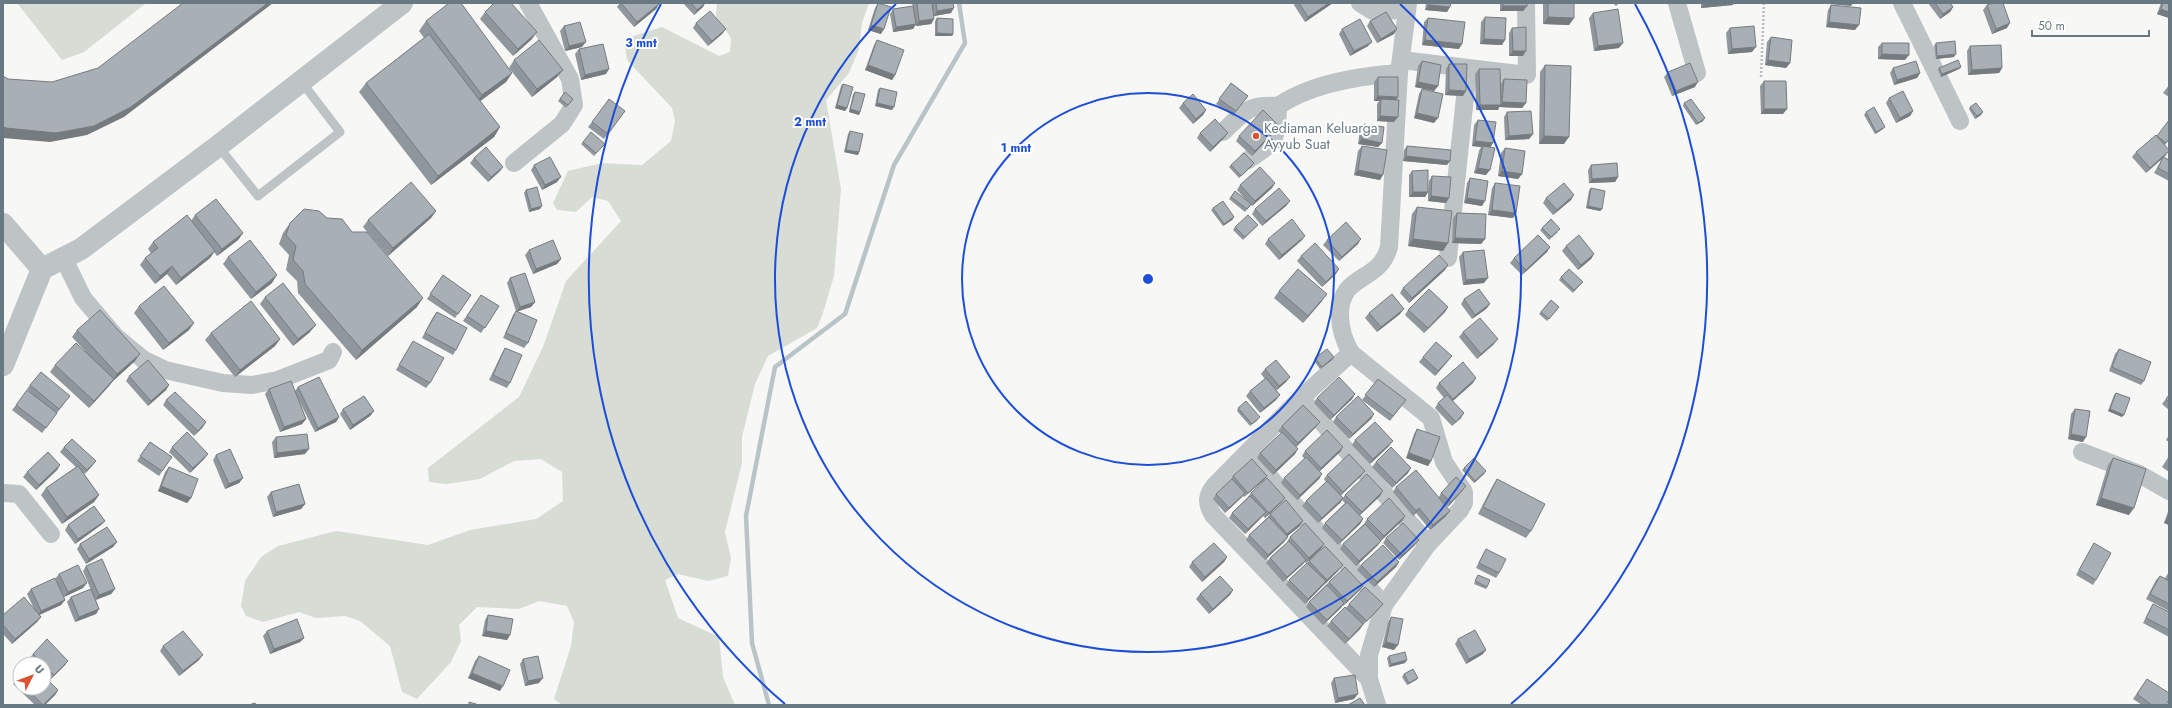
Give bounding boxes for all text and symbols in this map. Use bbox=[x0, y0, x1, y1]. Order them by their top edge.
scale bar bbox=[2032, 12, 2149, 38]
text: 50 m bbox=[2038, 17, 2065, 35]
text: 3 mnt bbox=[625, 34, 657, 52]
text: 2 mnt bbox=[794, 113, 826, 131]
place label: Kediaman Keluarga Ayyub Suat bbox=[1264, 118, 1378, 154]
marker: Kediaman Keluarga Ayyub Suat bbox=[1251, 131, 1261, 141]
text: 1 mnt bbox=[1001, 139, 1031, 157]
centre of rings bbox=[1141, 272, 1155, 286]
north arrow bbox=[12, 656, 52, 696]
text: U bbox=[31, 661, 48, 678]

